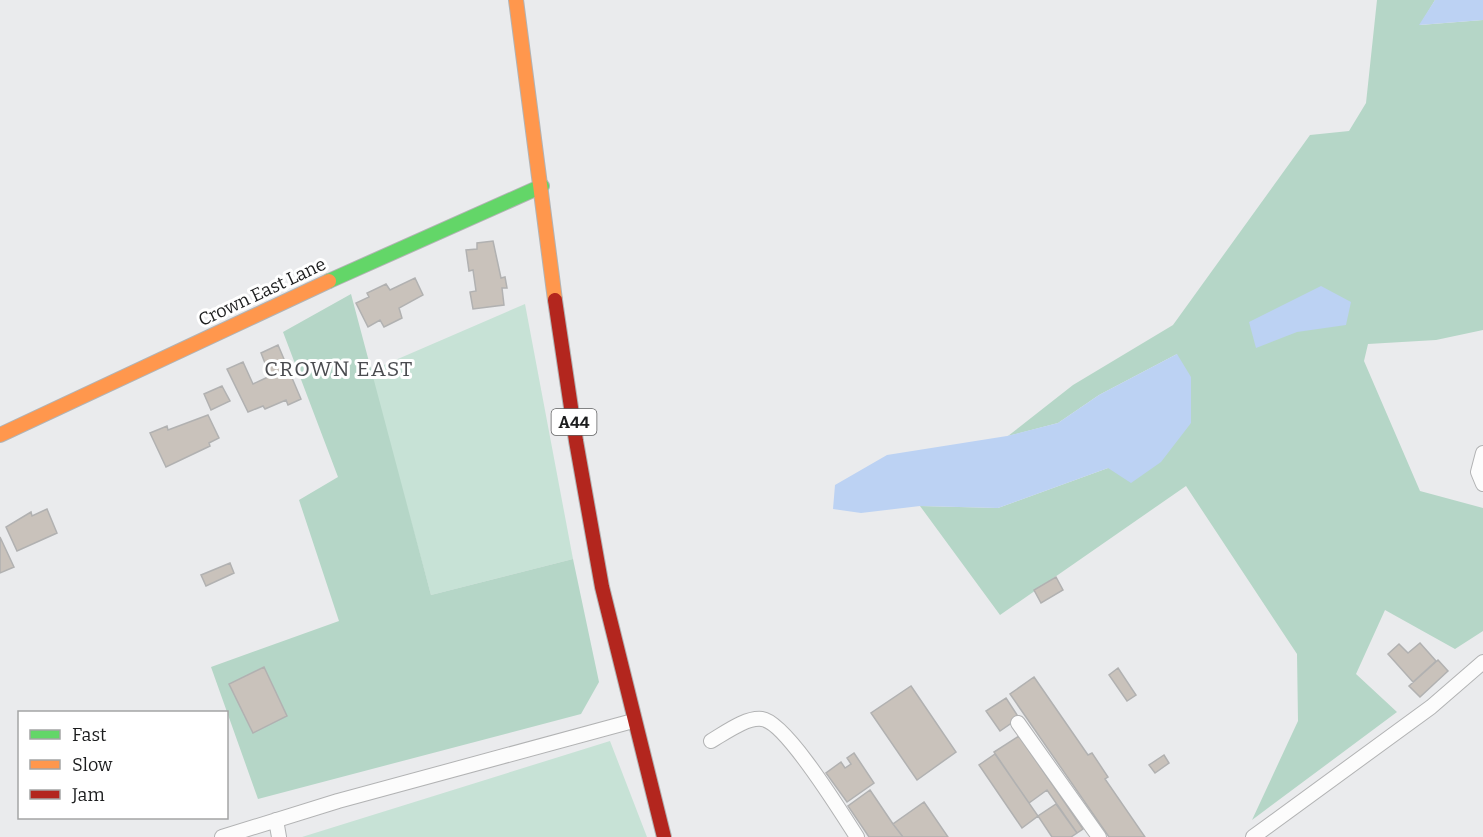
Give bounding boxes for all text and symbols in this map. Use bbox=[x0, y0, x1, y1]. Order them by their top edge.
street label: Crown East Lane bbox=[195, 253, 329, 331]
district label: CROWN EAST bbox=[264, 356, 414, 382]
road number: A44 bbox=[552, 409, 596, 435]
legend bbox=[18, 711, 228, 819]
text: Fast bbox=[72, 724, 107, 746]
text: Slow bbox=[72, 754, 113, 776]
text: Jam bbox=[71, 784, 105, 806]

